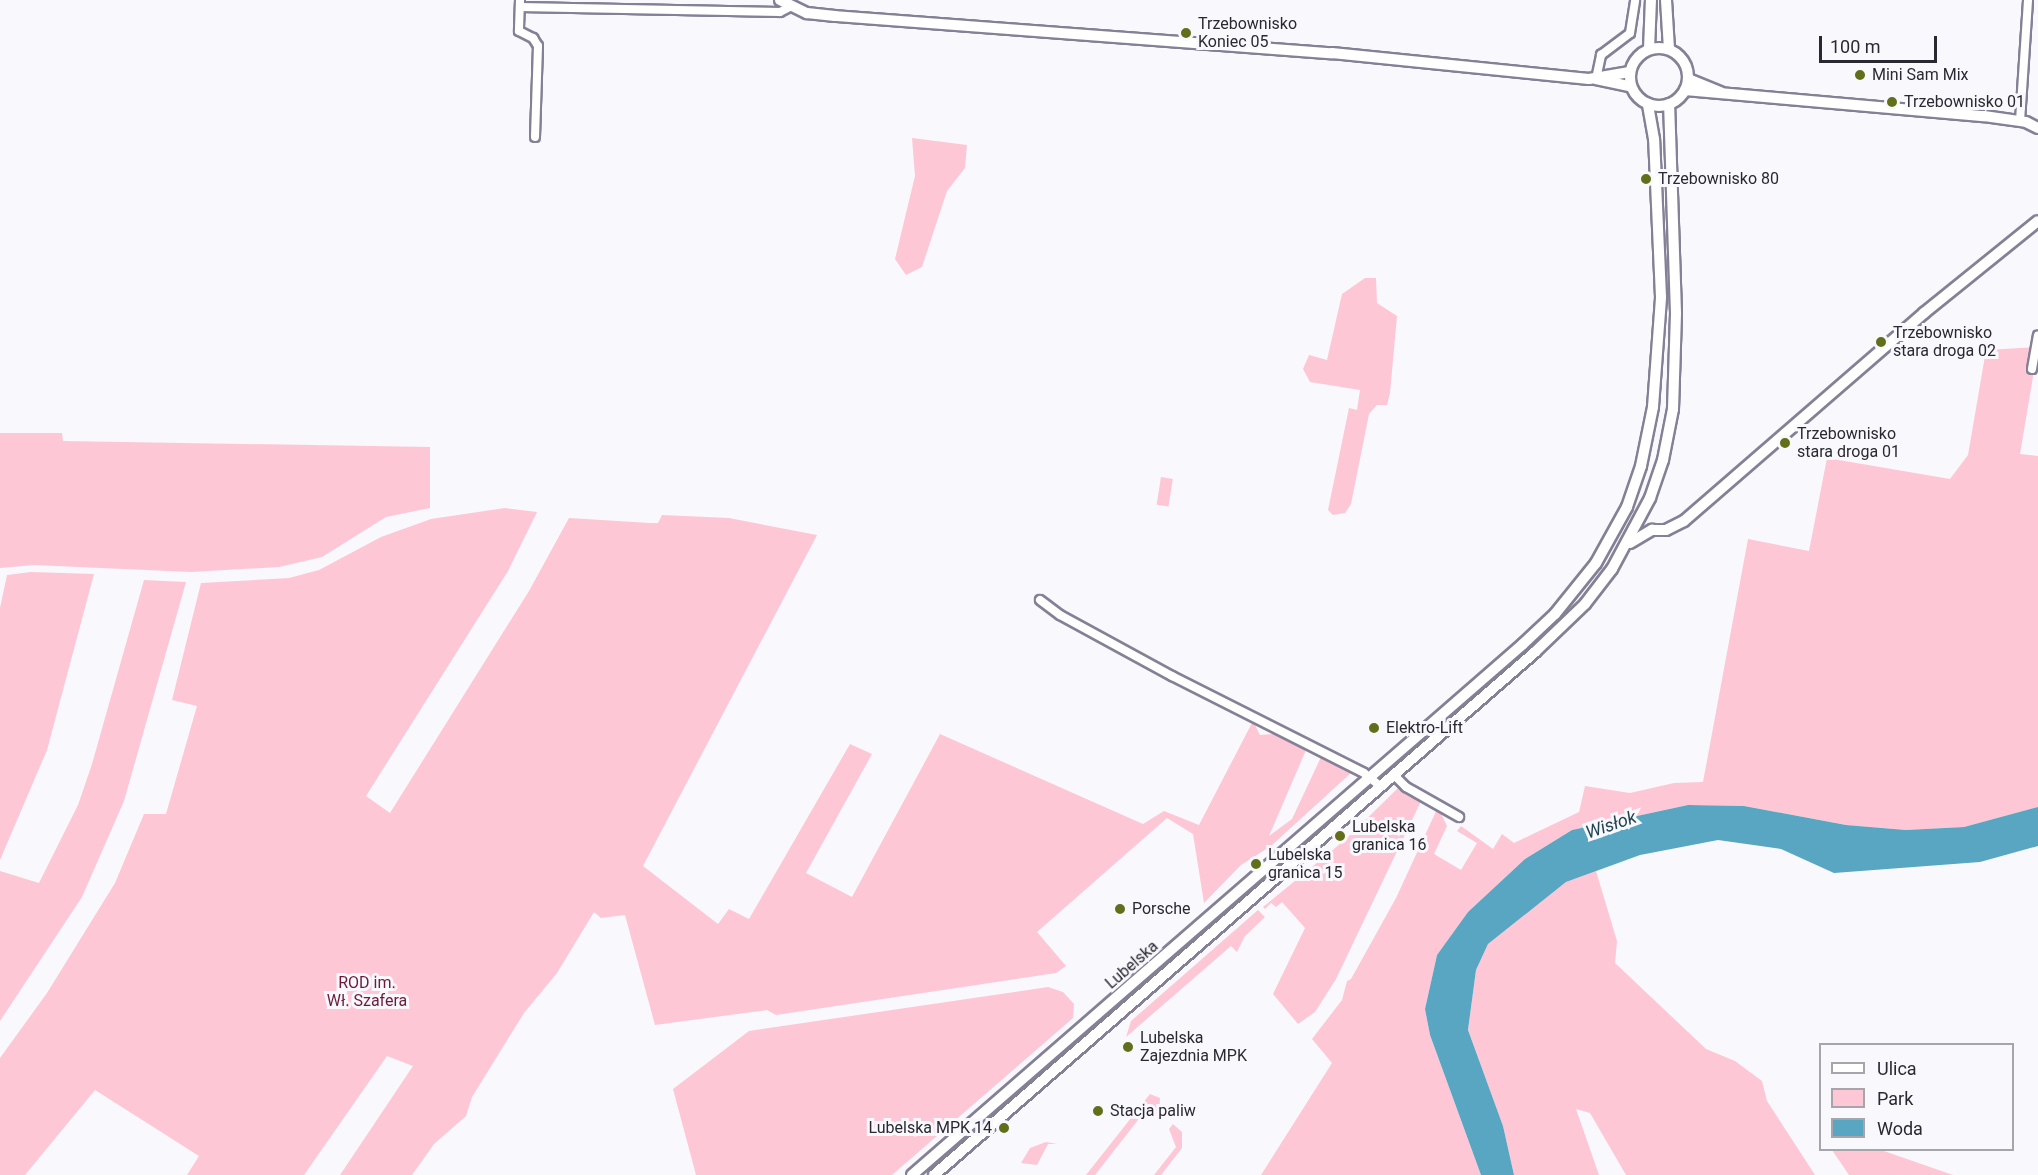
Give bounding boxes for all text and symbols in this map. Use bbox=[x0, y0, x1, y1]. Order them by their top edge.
place label: Trzebownisko Koniec 05 bbox=[1198, 14, 1297, 52]
scale bar bbox=[1822, 24, 1940, 62]
marker: Trzebownisko Koniec 05 bbox=[1179, 26, 1193, 40]
text: 100 m bbox=[1830, 36, 1881, 57]
place label: Mini Sam Mix bbox=[1872, 65, 1969, 85]
marker: Mini Sam Mix bbox=[1853, 68, 1867, 82]
place label: Trzebownisko 01 bbox=[1904, 92, 2025, 112]
marker: Trzebownisko 01 bbox=[1885, 95, 1899, 109]
place label: Trzebownisko 80 bbox=[1658, 169, 1779, 189]
marker: Trzebownisko 80 bbox=[1639, 172, 1653, 186]
place label: Trzebownisko stara droga 02 bbox=[1893, 323, 1996, 361]
marker: Trzebownisko stara droga 02 bbox=[1874, 335, 1888, 349]
place label: Trzebownisko stara droga 01 bbox=[1797, 424, 1900, 462]
marker: Trzebownisko stara droga 01 bbox=[1778, 436, 1792, 450]
place label: Elektro-Lift bbox=[1386, 718, 1463, 738]
marker: Elektro-Lift bbox=[1367, 721, 1381, 735]
water label: Wisłok bbox=[1583, 806, 1639, 844]
place label: Lubelska granica 16 bbox=[1352, 817, 1427, 855]
marker: Lubelska granica 16 bbox=[1333, 829, 1347, 843]
place label: Lubelska granica 15 bbox=[1268, 845, 1343, 883]
marker: Lubelska granica 15 bbox=[1249, 857, 1263, 871]
place label: Porsche bbox=[1132, 899, 1190, 919]
marker: Porsche bbox=[1113, 902, 1127, 916]
street label: Lubelska bbox=[1102, 937, 1162, 993]
park label: ROD im. Wł. Szafera bbox=[327, 973, 407, 1011]
place label: Lubelska Zajezdnia MPK bbox=[1140, 1028, 1247, 1066]
marker: Lubelska Zajezdnia MPK bbox=[1121, 1040, 1135, 1054]
legend bbox=[1819, 1043, 2014, 1151]
text: Ulica bbox=[1877, 1058, 1917, 1079]
text: Park bbox=[1877, 1088, 1913, 1109]
place label: Stacja paliw bbox=[1110, 1101, 1196, 1121]
marker: Stacja paliw bbox=[1091, 1104, 1105, 1118]
place label: Lubelska MPK 14 bbox=[868, 1118, 992, 1138]
text: Woda bbox=[1877, 1118, 1923, 1139]
marker: Lubelska MPK 14 bbox=[997, 1121, 1011, 1135]

